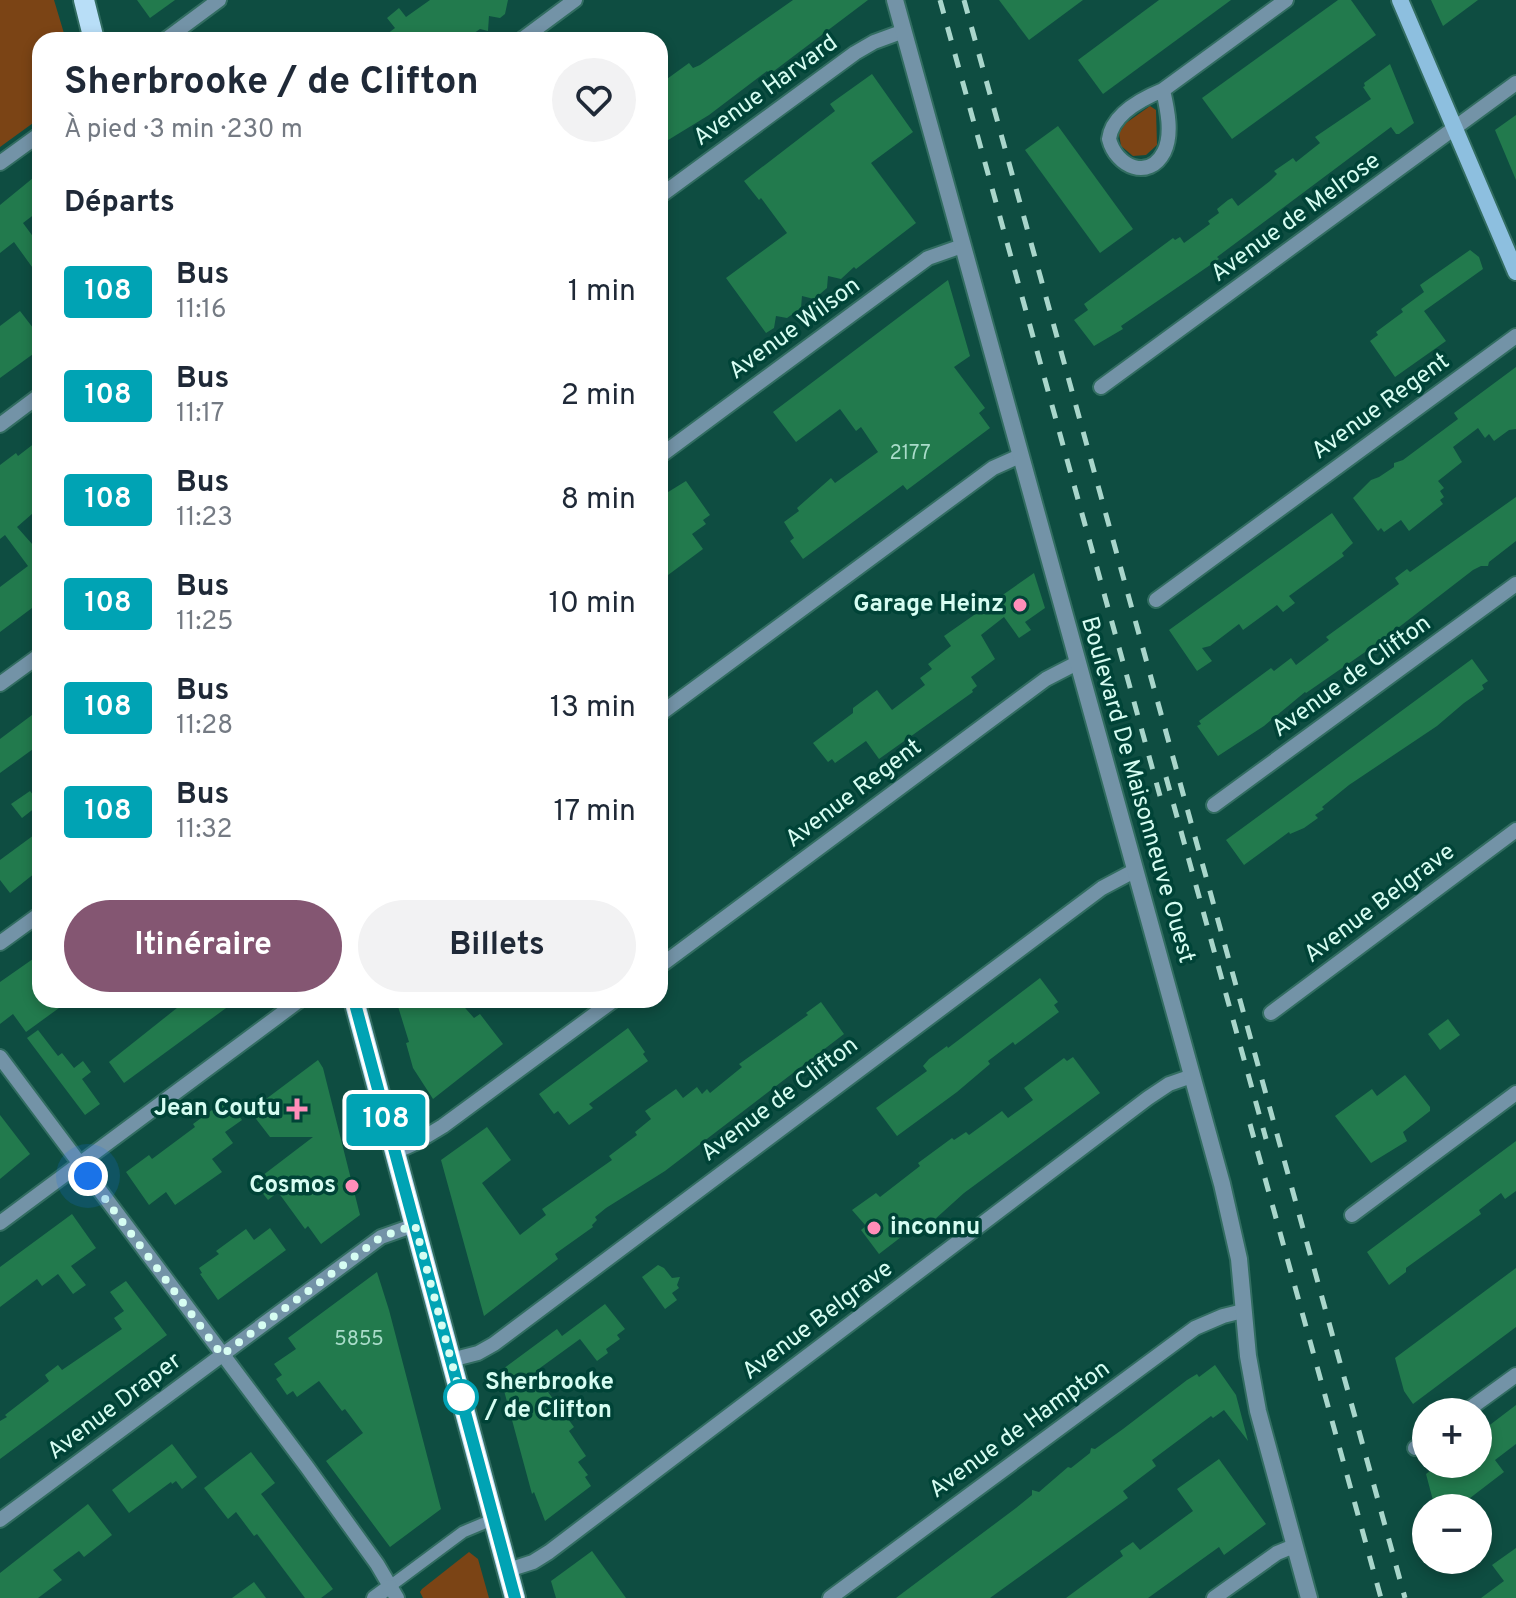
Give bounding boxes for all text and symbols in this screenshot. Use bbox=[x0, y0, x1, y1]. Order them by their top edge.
street label: Avenue Harvard bbox=[688, 28, 844, 154]
button: heart bbox=[552, 58, 636, 142]
text: Sherbrooke / de Clifton bbox=[64, 59, 479, 108]
text: À pied · 3 min · 230 m bbox=[64, 114, 303, 147]
street label: Avenue de Melrose bbox=[1205, 146, 1387, 290]
text: Départs bbox=[64, 185, 175, 222]
text: Bus bbox=[176, 257, 229, 294]
street label: Avenue Wilson bbox=[723, 271, 867, 387]
text: 108 bbox=[84, 274, 132, 310]
text: 1 min bbox=[568, 274, 636, 311]
text: 11:16 bbox=[176, 294, 226, 327]
street label: Avenue Regent bbox=[1306, 347, 1456, 467]
text: Bus bbox=[176, 361, 229, 398]
text: 108 bbox=[84, 378, 132, 414]
text: 2 min bbox=[561, 378, 636, 415]
text: 11:17 bbox=[176, 398, 224, 431]
house number: 2177 bbox=[889, 441, 931, 467]
text: Bus bbox=[176, 465, 229, 502]
text: 108 bbox=[84, 482, 132, 518]
text: 8 min bbox=[561, 482, 636, 519]
text: 11:23 bbox=[176, 502, 233, 535]
text: Bus bbox=[176, 569, 229, 606]
text: 108 bbox=[84, 586, 132, 622]
text: 10 min bbox=[549, 586, 636, 623]
place label: Garage Heinz bbox=[853, 590, 1004, 620]
marker: Garage Heinz bbox=[1011, 596, 1029, 614]
text: 11:25 bbox=[176, 606, 233, 639]
street label: Avenue de Clifton bbox=[1266, 609, 1438, 745]
street label: Boulevard De Maisonneuve Ouest bbox=[1073, 613, 1201, 967]
text: Bus bbox=[176, 673, 229, 710]
text: 108 bbox=[84, 690, 132, 726]
text: 13 min bbox=[550, 690, 636, 727]
text: 11:28 bbox=[176, 710, 233, 743]
street label: Avenue Regent bbox=[780, 733, 928, 855]
text: Bus bbox=[176, 777, 229, 814]
text: 108 bbox=[84, 794, 132, 830]
text: 17 min bbox=[553, 794, 636, 831]
text: 11:32 bbox=[176, 814, 232, 847]
street label: Avenue Belgrave bbox=[1299, 837, 1461, 971]
button: Itinéraire bbox=[64, 900, 342, 992]
button: Billets bbox=[358, 900, 636, 992]
street label: Avenue de Clifton bbox=[695, 1031, 865, 1169]
place label: Jean Coutu bbox=[154, 1094, 281, 1124]
line badge: 108 bbox=[340, 1094, 432, 1146]
marker: Jean Coutu bbox=[288, 1100, 306, 1118]
text: 108 bbox=[362, 1102, 410, 1138]
your location bbox=[68, 1156, 108, 1196]
place label: Cosmos bbox=[249, 1171, 336, 1201]
marker: Cosmos bbox=[343, 1177, 361, 1195]
place label: inconnu bbox=[890, 1213, 980, 1243]
marker: inconnu bbox=[865, 1219, 883, 1237]
street label: Avenue Belgrave bbox=[737, 1254, 899, 1388]
house number: 5855 bbox=[334, 1327, 384, 1353]
street label: Avenue Draper bbox=[42, 1347, 188, 1467]
street label: Avenue de Hampton bbox=[924, 1354, 1116, 1506]
place label: Sherbrooke / de Clifton bbox=[484, 1368, 614, 1426]
marker: Sherbrooke / de Clifton bbox=[444, 1380, 478, 1414]
map controls bbox=[1412, 1398, 1492, 1574]
button: + bbox=[1412, 1398, 1492, 1478]
button: − bbox=[1412, 1494, 1492, 1574]

